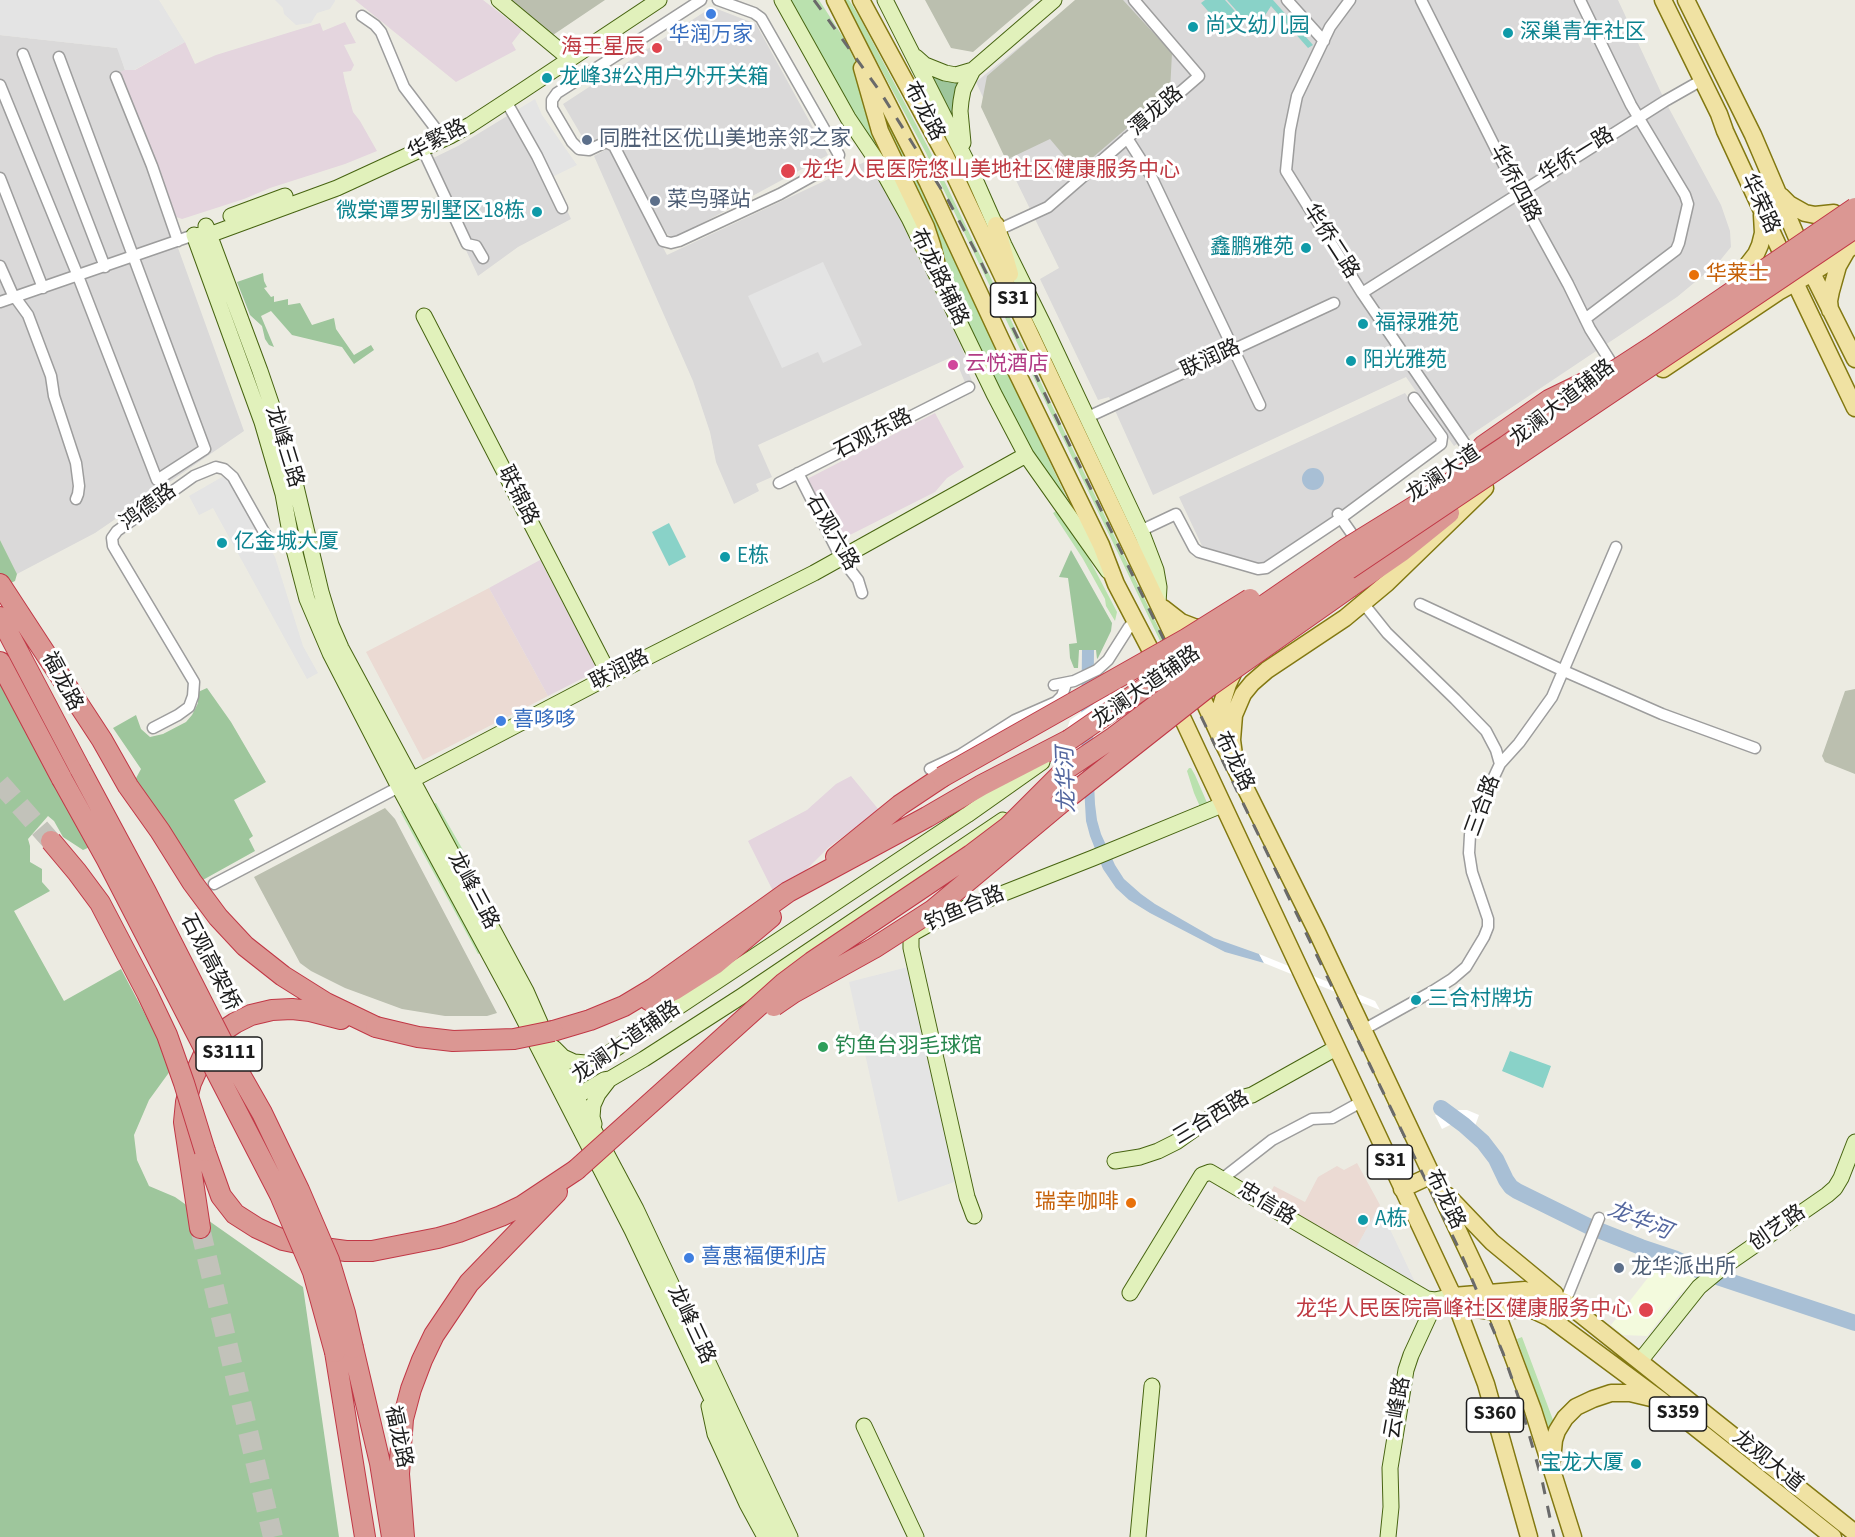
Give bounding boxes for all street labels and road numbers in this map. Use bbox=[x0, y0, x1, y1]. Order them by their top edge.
street label: 布龙路 bbox=[897, 78, 949, 146]
street label: 潭龙路 bbox=[1125, 82, 1189, 142]
street label: 华繁路 bbox=[404, 115, 472, 167]
street label: 华侨一路 bbox=[1535, 123, 1619, 189]
street label: 华侨四路 bbox=[1483, 141, 1545, 227]
street label: 华荣路 bbox=[1734, 170, 1784, 238]
street label: 华侨二路 bbox=[1297, 200, 1363, 284]
street label: 布龙路辅路 bbox=[904, 225, 972, 331]
road number: S31 bbox=[990, 283, 1036, 317]
street label: 联润路 bbox=[1177, 335, 1245, 385]
street label: 龙澜大道辅路 bbox=[1506, 355, 1620, 453]
street label: 龙峰三路 bbox=[259, 403, 307, 491]
street label: 石观东路 bbox=[831, 405, 917, 465]
street label: 龙澜大道 bbox=[1402, 441, 1486, 509]
street label: 联锦路 bbox=[491, 462, 543, 530]
street label: 鸿德路 bbox=[116, 479, 182, 537]
street label: 石观六路 bbox=[799, 490, 863, 576]
street label: 龙澜大道辅路 bbox=[1088, 642, 1206, 734]
street label: 联润路 bbox=[586, 645, 654, 697]
street label: 福龙路 bbox=[35, 648, 87, 716]
street label: 布龙路 bbox=[1208, 728, 1258, 796]
street label: 三合路 bbox=[1461, 772, 1507, 840]
street label: 龙峰三路 bbox=[441, 848, 503, 934]
street label: 钓鱼合路 bbox=[921, 882, 1009, 938]
street label: 石观高架桥 bbox=[174, 911, 244, 1015]
street label: 龙澜大道辅路 bbox=[568, 997, 686, 1089]
road number: S3111 bbox=[196, 1037, 262, 1071]
street label: 三合西路 bbox=[1170, 1087, 1254, 1151]
road number: S31 bbox=[1368, 1145, 1412, 1179]
street label: 布龙路 bbox=[1419, 1166, 1469, 1234]
street label: 忠信路 bbox=[1233, 1178, 1299, 1232]
street label: 创艺路 bbox=[1745, 1201, 1811, 1257]
street label: 龙峰三路 bbox=[661, 1282, 719, 1368]
street label: 云峰路 bbox=[1381, 1375, 1417, 1441]
road number: S359 bbox=[1650, 1397, 1706, 1431]
road number: S360 bbox=[1466, 1398, 1524, 1432]
street label: 福龙路 bbox=[378, 1404, 416, 1470]
street label: 龙观大道 bbox=[1726, 1426, 1808, 1498]

